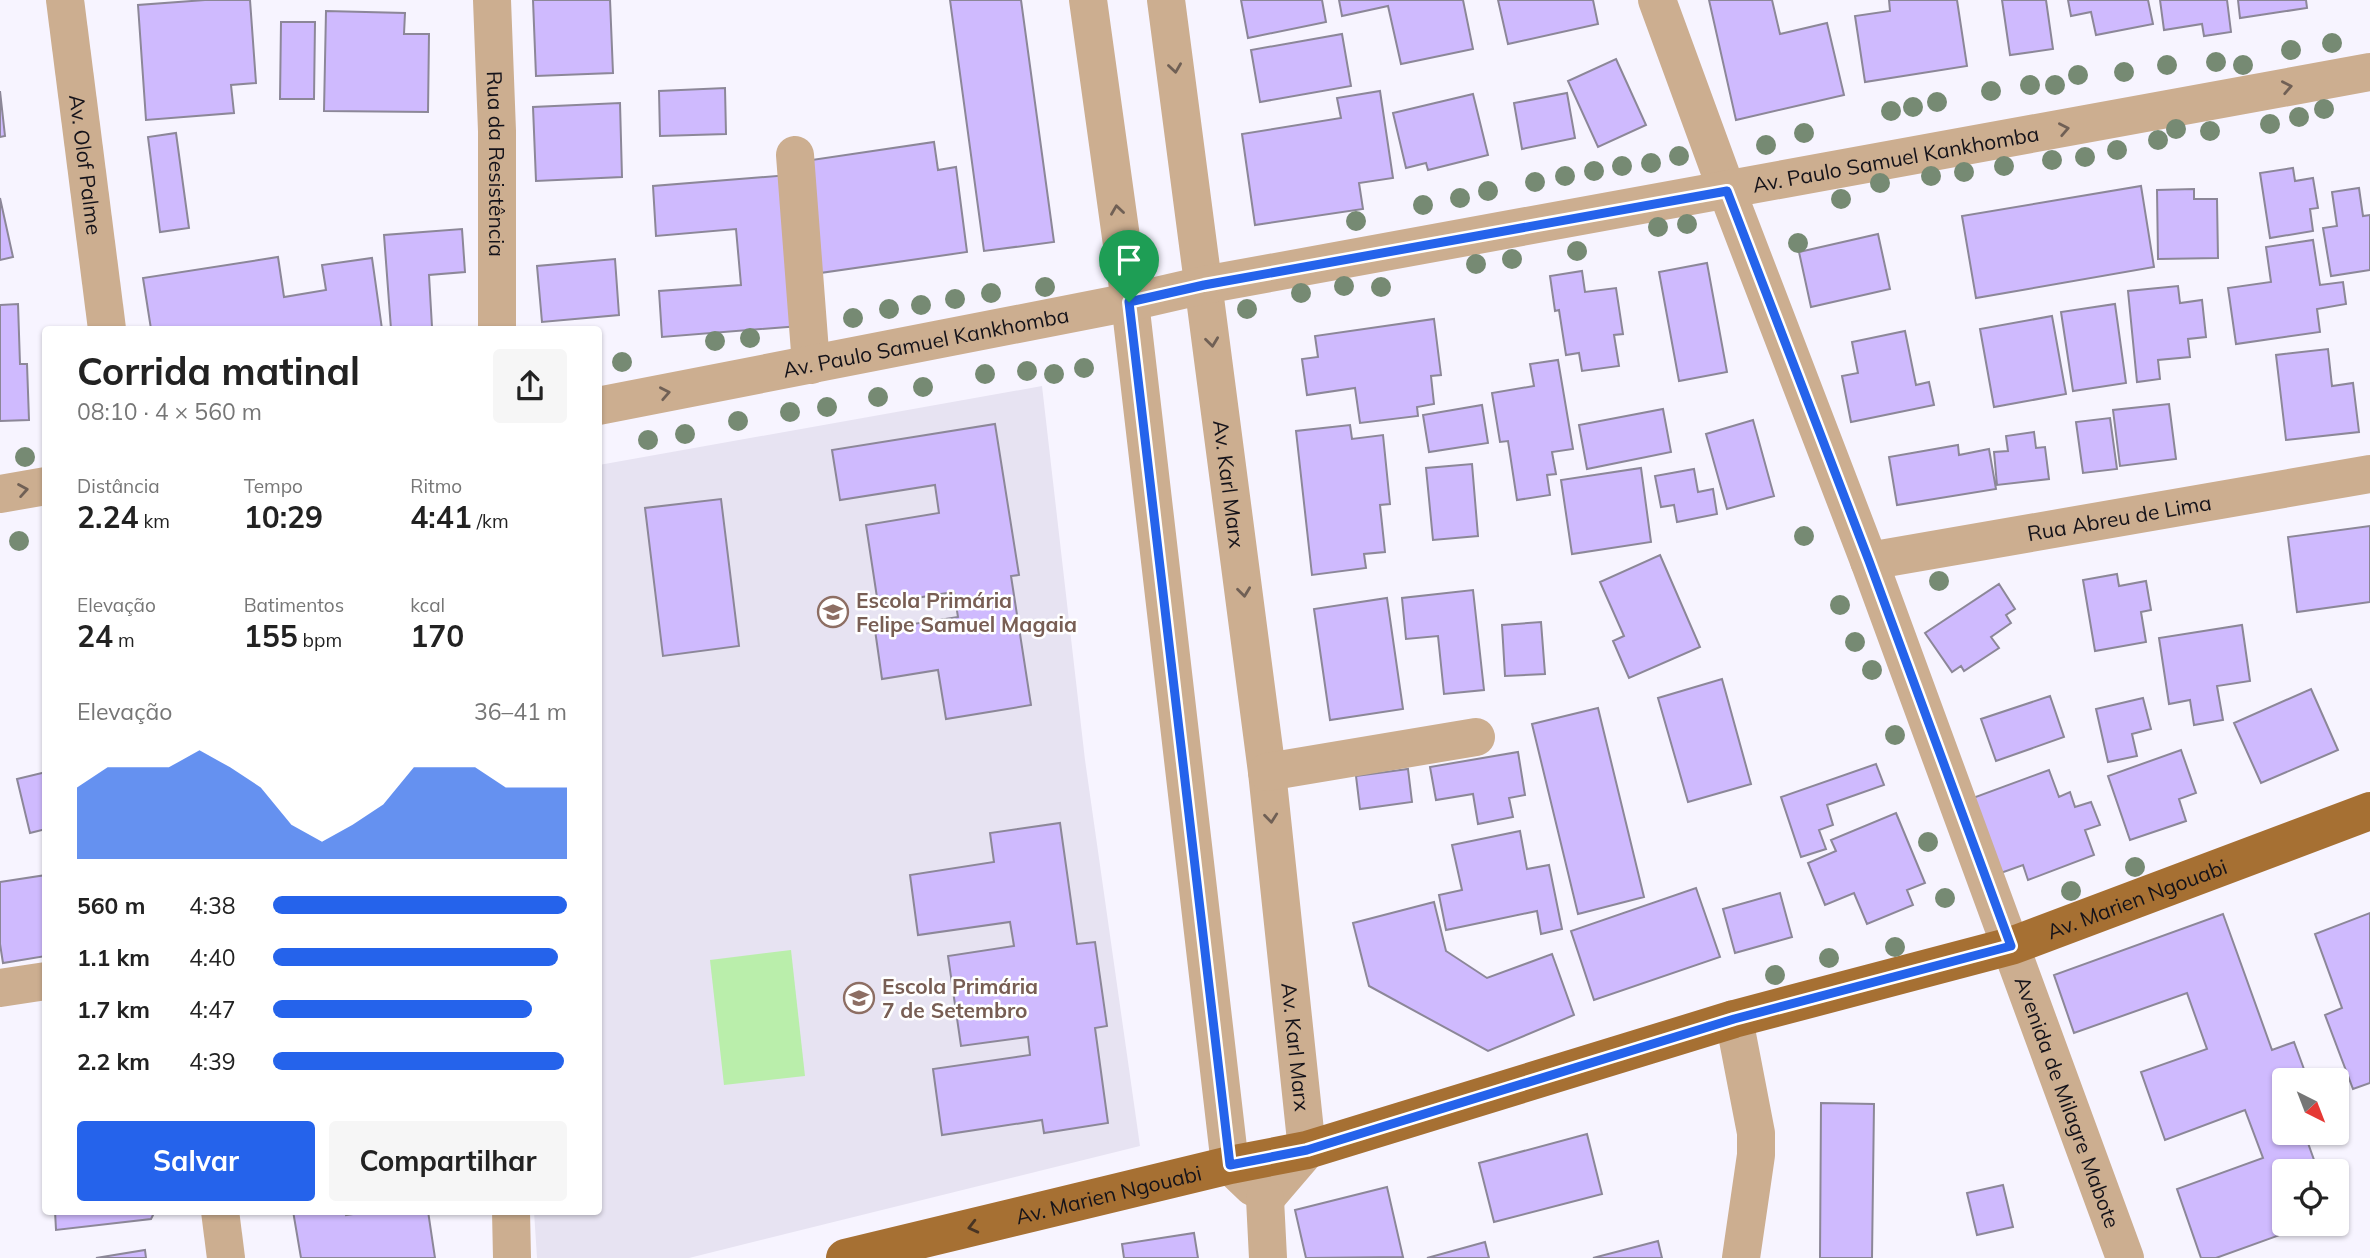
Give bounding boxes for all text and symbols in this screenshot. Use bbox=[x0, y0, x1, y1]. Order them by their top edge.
one-way arrow bbox=[1168, 62, 1183, 74]
street label: Rua da Resistência bbox=[482, 70, 510, 257]
one-way arrow bbox=[2281, 81, 2293, 96]
street label: Av. Olof Palme bbox=[64, 93, 108, 237]
street label: Av. Paulo Samuel Kankhomba bbox=[1750, 120, 2041, 198]
one-way arrow bbox=[2058, 122, 2070, 137]
one-way arrow bbox=[1110, 204, 1125, 216]
pin bbox=[1099, 230, 1159, 302]
icon: arrive bbox=[1110, 241, 1148, 279]
street label: Av. Paulo Samuel Kankhomba bbox=[781, 301, 1071, 383]
one-way arrow bbox=[1204, 336, 1219, 348]
text: Corrida matinal bbox=[77, 347, 360, 395]
button: share bbox=[493, 349, 567, 423]
one-way arrow bbox=[659, 387, 671, 402]
text: 08:10 · 4 × 560 m bbox=[77, 397, 262, 426]
street label: Av. Karl Marx bbox=[1208, 418, 1251, 550]
text: Distância bbox=[77, 474, 160, 498]
text: Tempo bbox=[244, 474, 303, 498]
text: Ritmo bbox=[410, 474, 462, 498]
one-way arrow bbox=[17, 483, 29, 498]
street label: Rua Abreu de Lima bbox=[2025, 489, 2213, 546]
text: 2.24 bbox=[77, 498, 138, 536]
text: 10:29 bbox=[244, 498, 323, 536]
text: 4:41 bbox=[410, 498, 472, 536]
text: km bbox=[138, 509, 170, 533]
text: /km bbox=[472, 509, 509, 533]
one-way arrow bbox=[1236, 586, 1251, 598]
place label: Escola Primária Felipe Samuel Magaia bbox=[856, 587, 1077, 637]
text: Elevação bbox=[77, 593, 156, 617]
text: Batimentos bbox=[244, 593, 344, 617]
text: kcal bbox=[410, 593, 445, 617]
school or university icon: Escola Primária Felipe Samuel Magaia bbox=[816, 595, 850, 629]
text: 24 bbox=[77, 617, 113, 655]
text: 155 bbox=[244, 617, 298, 655]
text: 170 bbox=[410, 617, 464, 655]
text: m bbox=[113, 628, 135, 652]
text: bpm bbox=[298, 628, 342, 652]
text: Elevação bbox=[77, 697, 172, 726]
text: 36–41 m bbox=[474, 697, 567, 726]
one-way arrow bbox=[1264, 812, 1279, 823]
street label: Av. Marien Ngouabi bbox=[2043, 853, 2231, 944]
text: 560 m bbox=[77, 891, 145, 920]
text: 4:38 bbox=[189, 891, 236, 920]
text: 1.1 km bbox=[77, 943, 150, 972]
text: 4:40 bbox=[189, 943, 236, 972]
street label: Avenida de Milagre Mabote bbox=[2010, 972, 2126, 1231]
place label: Escola Primária 7 de Setembro bbox=[882, 973, 1038, 1023]
school or university icon: Escola Primária 7 de Setembro bbox=[842, 981, 876, 1015]
street label: Av. Karl Marx bbox=[1276, 981, 1316, 1112]
text: 1.7 km bbox=[77, 995, 150, 1024]
text: 4:47 bbox=[189, 995, 236, 1024]
text: 2.2 km bbox=[77, 1047, 150, 1076]
text: 4:39 bbox=[189, 1047, 236, 1076]
north arrow bbox=[2272, 1068, 2348, 1144]
map controls bbox=[2272, 1068, 2349, 1236]
button: Salvar bbox=[77, 1121, 315, 1201]
button: Compartilhar bbox=[329, 1121, 567, 1201]
street label: Av. Marien Ngouabi bbox=[1013, 1159, 1204, 1229]
button: locate bbox=[2272, 1159, 2349, 1236]
one-way arrow bbox=[968, 1219, 980, 1233]

